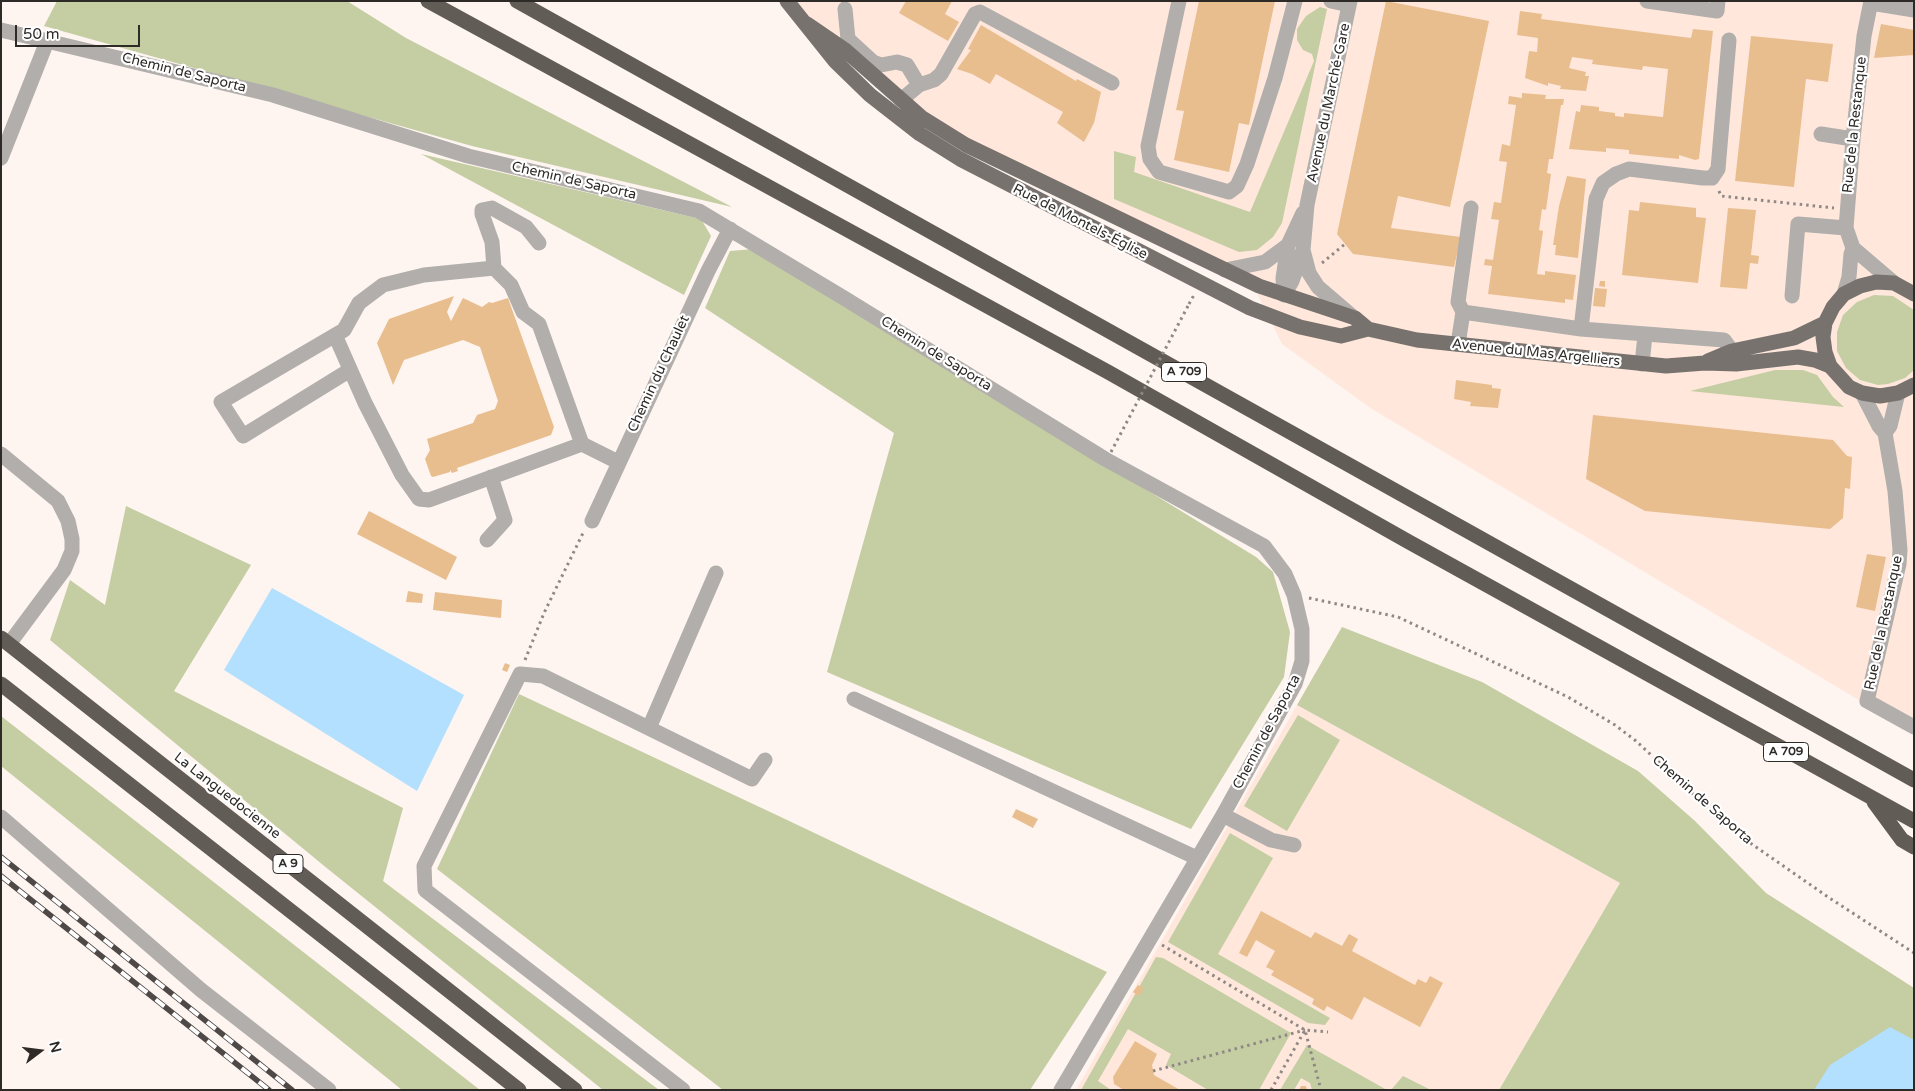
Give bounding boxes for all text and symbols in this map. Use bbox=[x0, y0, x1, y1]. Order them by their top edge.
scale bar bbox=[18, 15, 142, 47]
street label: Avenue du Marché-Gare bbox=[1304, 22, 1354, 184]
text: 50 m bbox=[23, 25, 60, 43]
street label: Chemin de Saporta bbox=[120, 49, 248, 97]
street label: Rue de la Restanque bbox=[1839, 56, 1871, 194]
street label: Chemin de Saporta bbox=[510, 158, 638, 204]
street label: Rue de Montels-Église bbox=[1010, 181, 1150, 263]
street label: Chemin du Chaulet bbox=[625, 313, 693, 435]
street label: Chemin de Saporta bbox=[877, 313, 995, 395]
street label: Avenue du Mas Argelliers bbox=[1451, 336, 1621, 370]
road number: A 709 bbox=[1162, 362, 1206, 382]
street label: Rue de la Restanque bbox=[1862, 554, 1906, 692]
street label: Chemin de Saporta bbox=[1230, 672, 1304, 792]
road number: A 709 bbox=[1764, 742, 1808, 762]
street label: La Languedocienne bbox=[170, 749, 284, 843]
street label: Chemin de Saporta bbox=[1648, 752, 1756, 848]
road number: A 9 bbox=[273, 854, 303, 874]
north arrow bbox=[15, 1026, 65, 1076]
text: N bbox=[45, 1039, 65, 1055]

